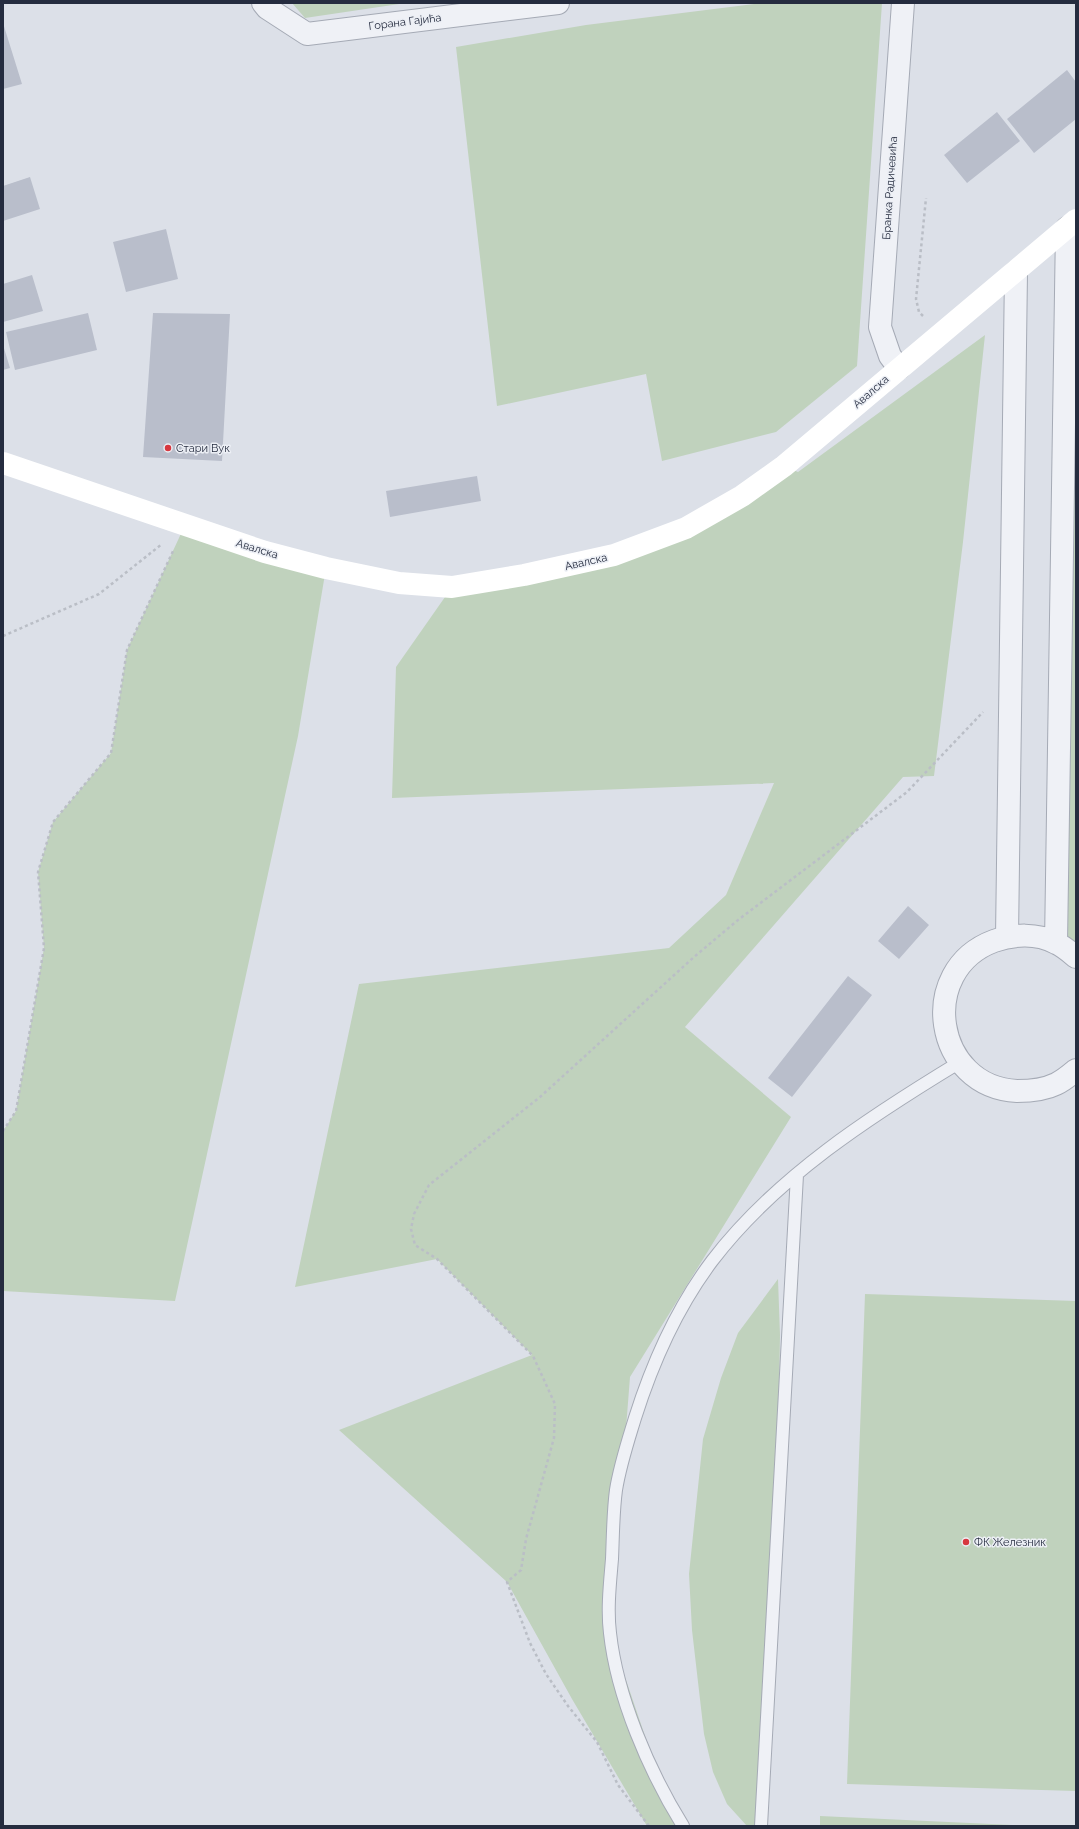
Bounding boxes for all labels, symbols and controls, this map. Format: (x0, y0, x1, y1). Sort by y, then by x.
street label: Горана Гајића (368, 11, 442, 33)
street label: Бранка Радичевића (880, 136, 900, 240)
street label: Авалска (850, 373, 892, 411)
place label: Стари Вук (176, 442, 230, 455)
marker: Стари Вук (163, 443, 173, 453)
street label: Авалска (234, 536, 280, 562)
street label: Авалска (563, 551, 609, 573)
place label: ФК Железник (974, 1536, 1046, 1549)
marker: ФК Железник (961, 1537, 971, 1547)

